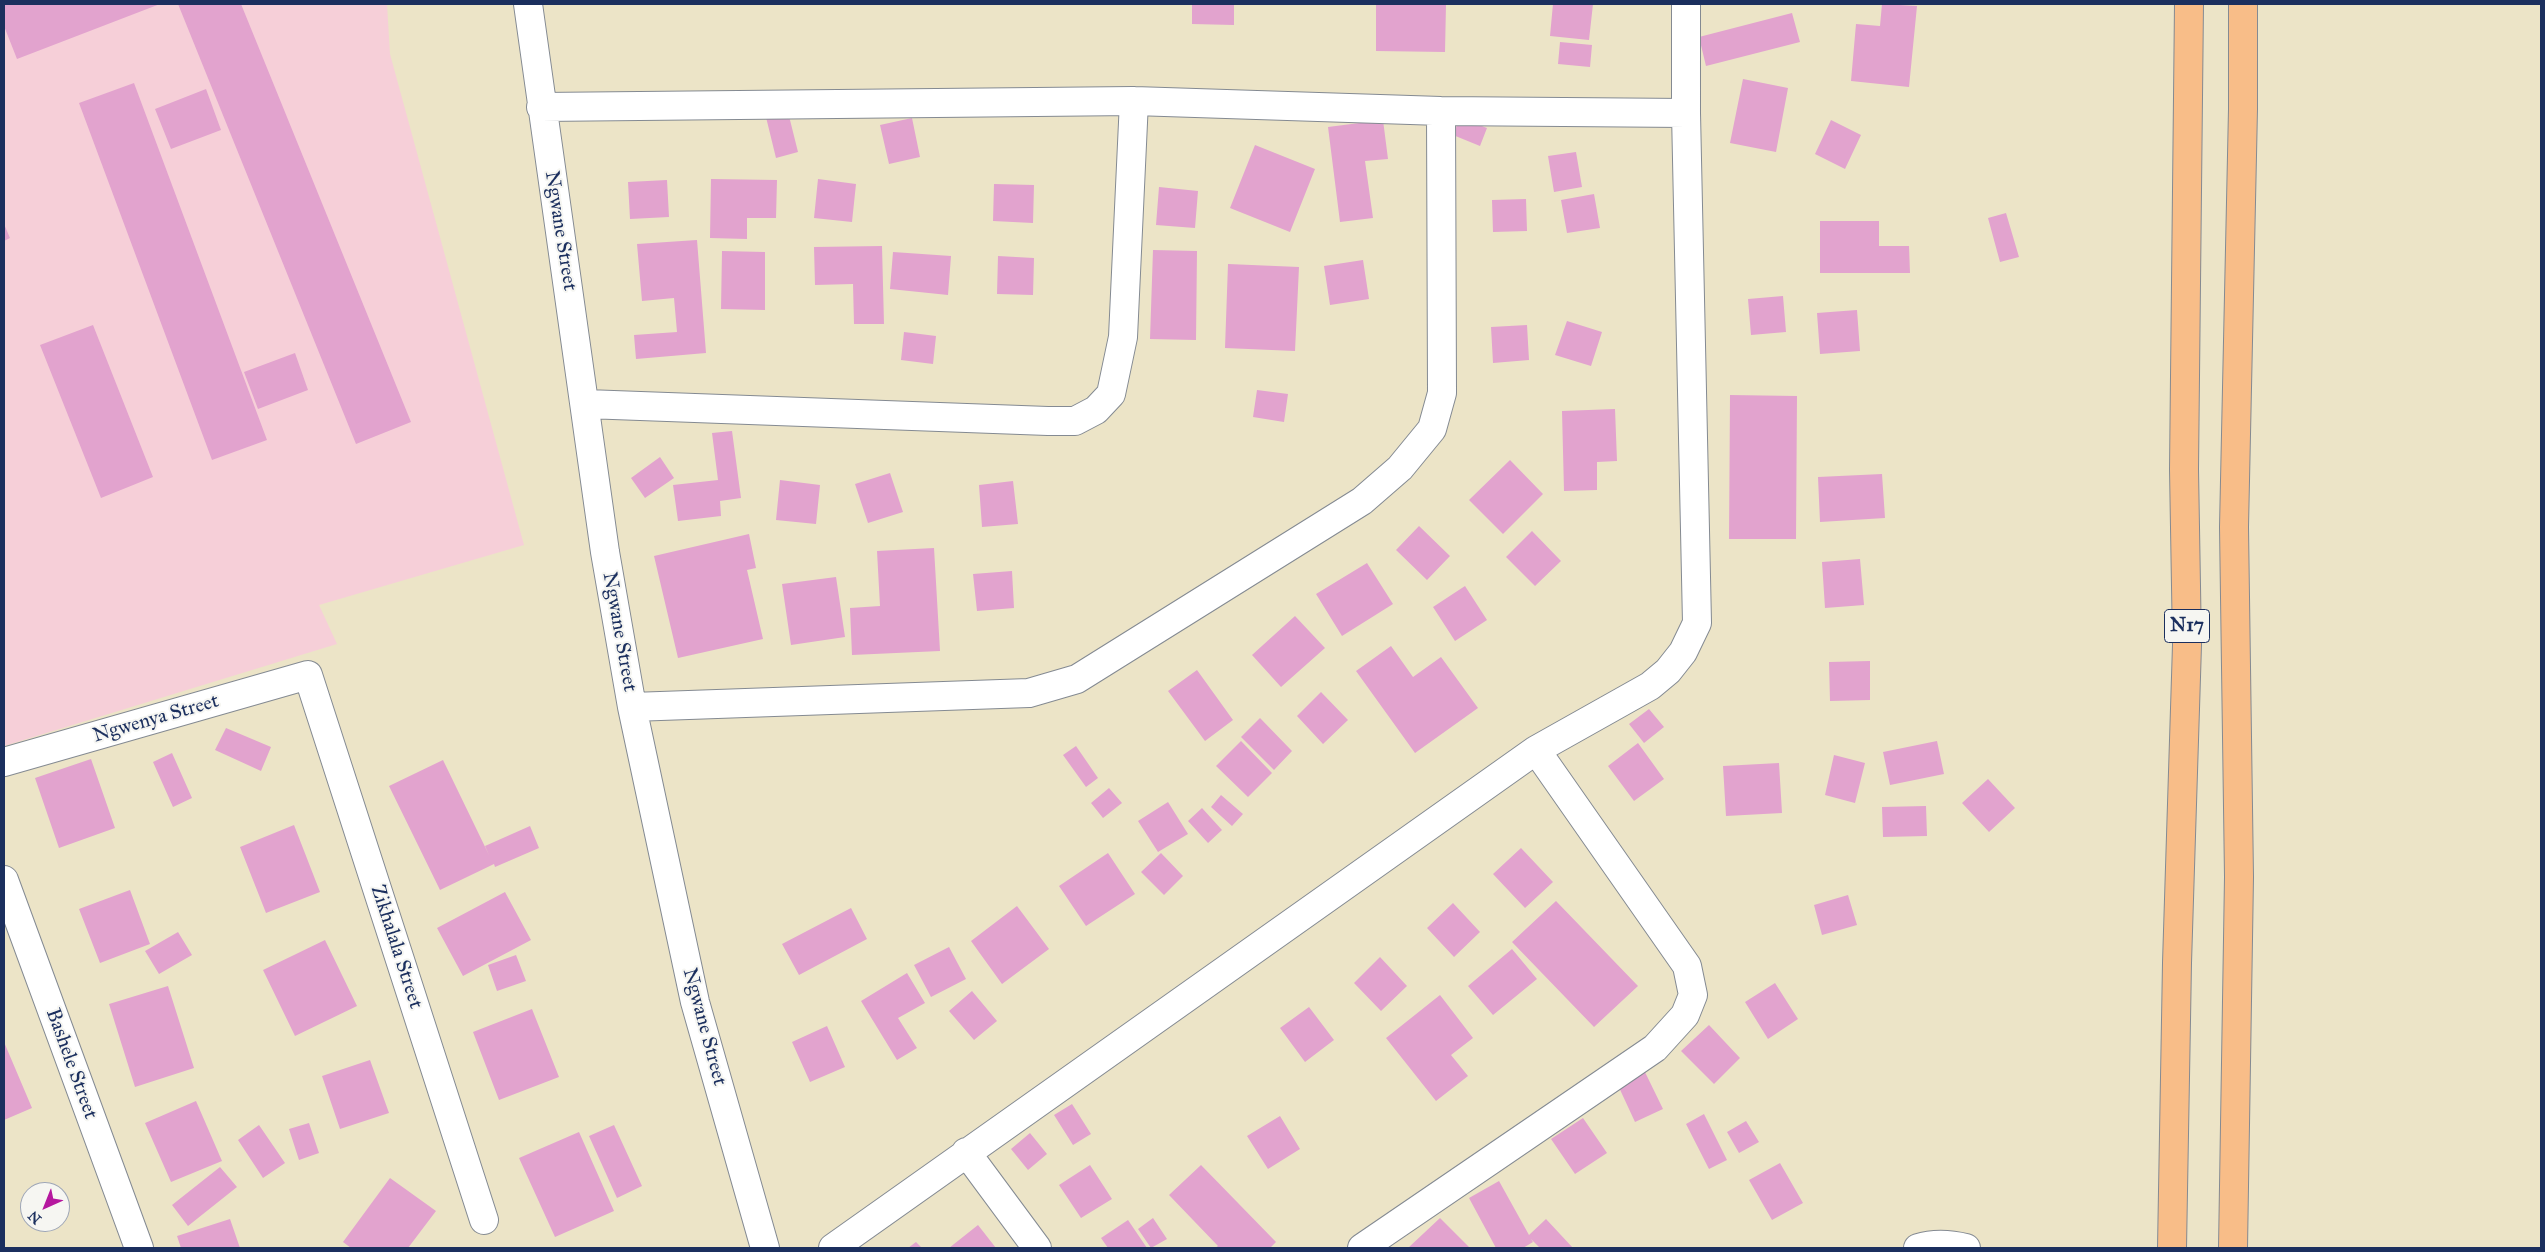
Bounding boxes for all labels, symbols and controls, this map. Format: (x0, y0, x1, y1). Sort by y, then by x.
street label: Ngwane Street (539, 169, 581, 293)
street label: Ngwane Street (597, 570, 641, 694)
road number: N17 (2164, 610, 2210, 642)
street label: Ngwenya Street (90, 690, 222, 748)
street label: Zikhalala Street (365, 882, 427, 1012)
street label: Ngwane Street (677, 965, 731, 1089)
street label: Bashele Street (40, 1005, 102, 1123)
north arrow (20, 1182, 70, 1232)
text: N (25, 1207, 45, 1228)

